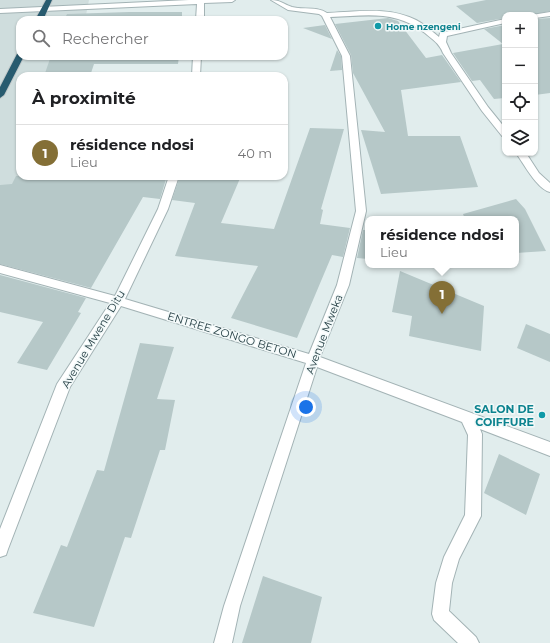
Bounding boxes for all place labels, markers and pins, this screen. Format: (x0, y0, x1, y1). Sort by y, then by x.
marker: Home nzengeni (373, 21, 383, 31)
place label: Home nzengeni (386, 21, 461, 32)
pin: 1 (429, 281, 455, 314)
place label: SALON DE COIFFURE (474, 402, 534, 429)
marker: SALON DE COIFFURE (537, 410, 547, 420)

